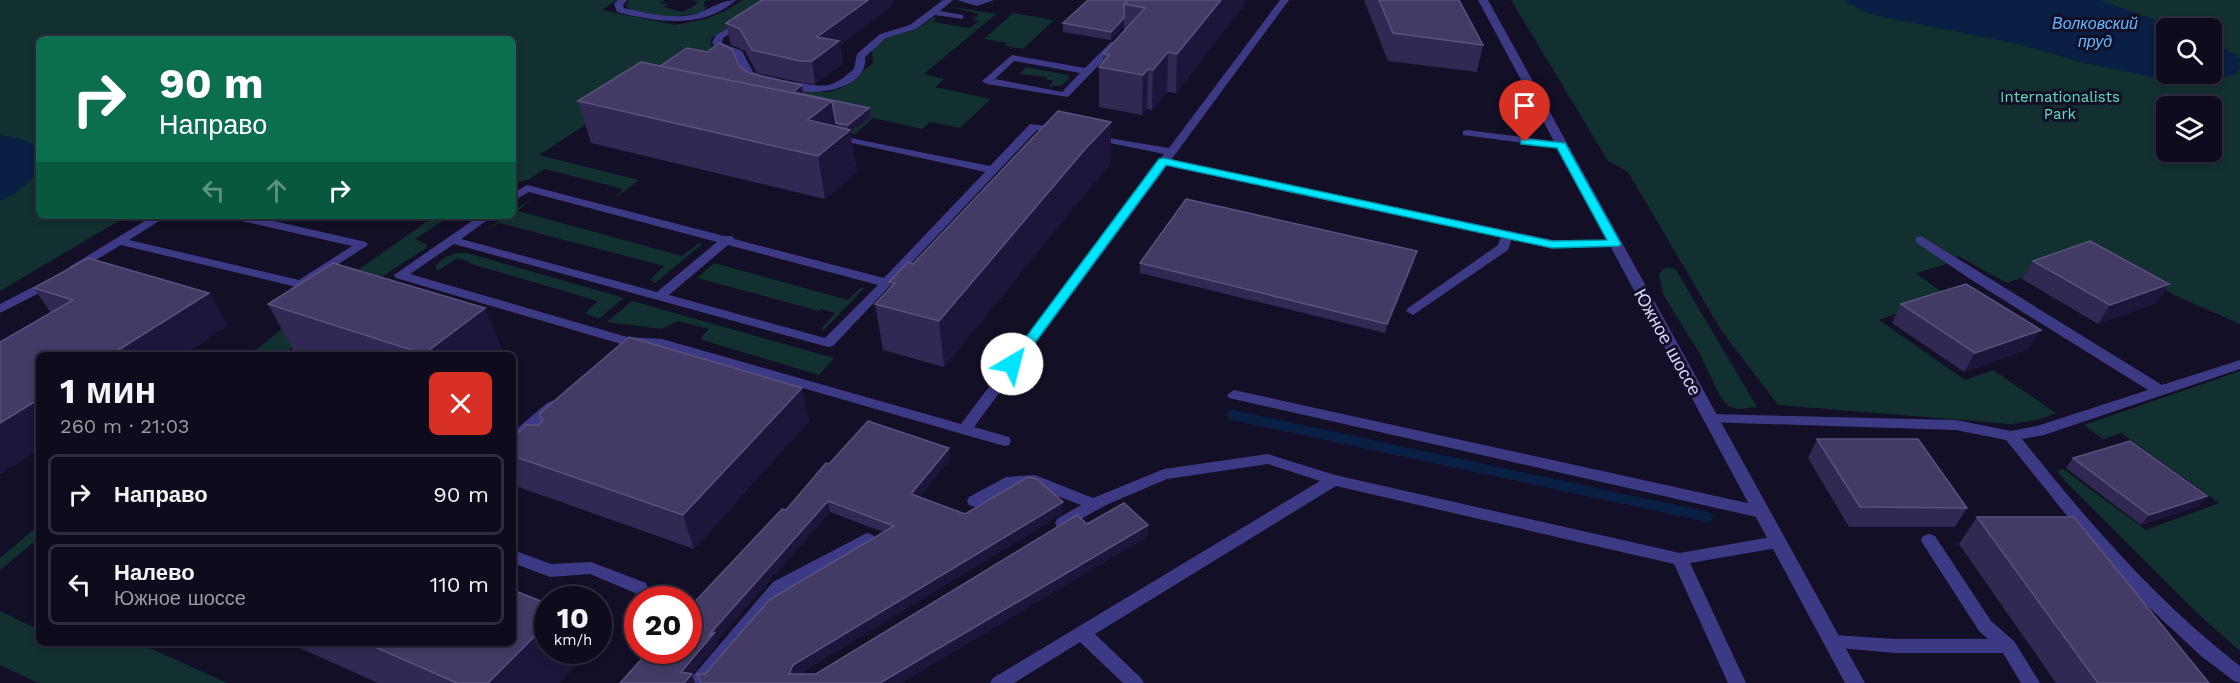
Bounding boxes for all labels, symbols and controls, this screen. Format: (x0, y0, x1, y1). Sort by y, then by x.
water label: Волковский пруд (2052, 14, 2138, 51)
map controls (2156, 18, 2222, 162)
button: search (2156, 18, 2222, 84)
text: 90 m (159, 59, 263, 108)
icon: right (60, 60, 138, 138)
pin (1499, 80, 1550, 142)
park label: Internationalists Park (2000, 88, 2120, 123)
icon: arrive (1508, 89, 1541, 122)
button: layers (2156, 96, 2222, 162)
text: Направо (159, 109, 267, 141)
icon: left (197, 174, 230, 207)
icon: ahead (260, 174, 293, 207)
icon: right (323, 174, 356, 207)
street label: Южное шоссе (1630, 285, 1706, 399)
position arrow (980, 332, 1044, 396)
text: 1 мин (60, 370, 156, 412)
button: close (429, 372, 492, 435)
text: 260 m · 21:03 (60, 414, 189, 438)
icon: right (63, 478, 96, 511)
text: Направо (114, 482, 208, 507)
text: 90 m (433, 482, 489, 507)
text: Налево (114, 560, 195, 585)
icon: left (63, 568, 96, 601)
text: 110 m (430, 572, 489, 597)
text: Южное шоссе (114, 586, 246, 610)
speed limit sign: 20 (624, 586, 702, 664)
text: 10 (557, 600, 589, 635)
text: km/h (554, 631, 592, 649)

